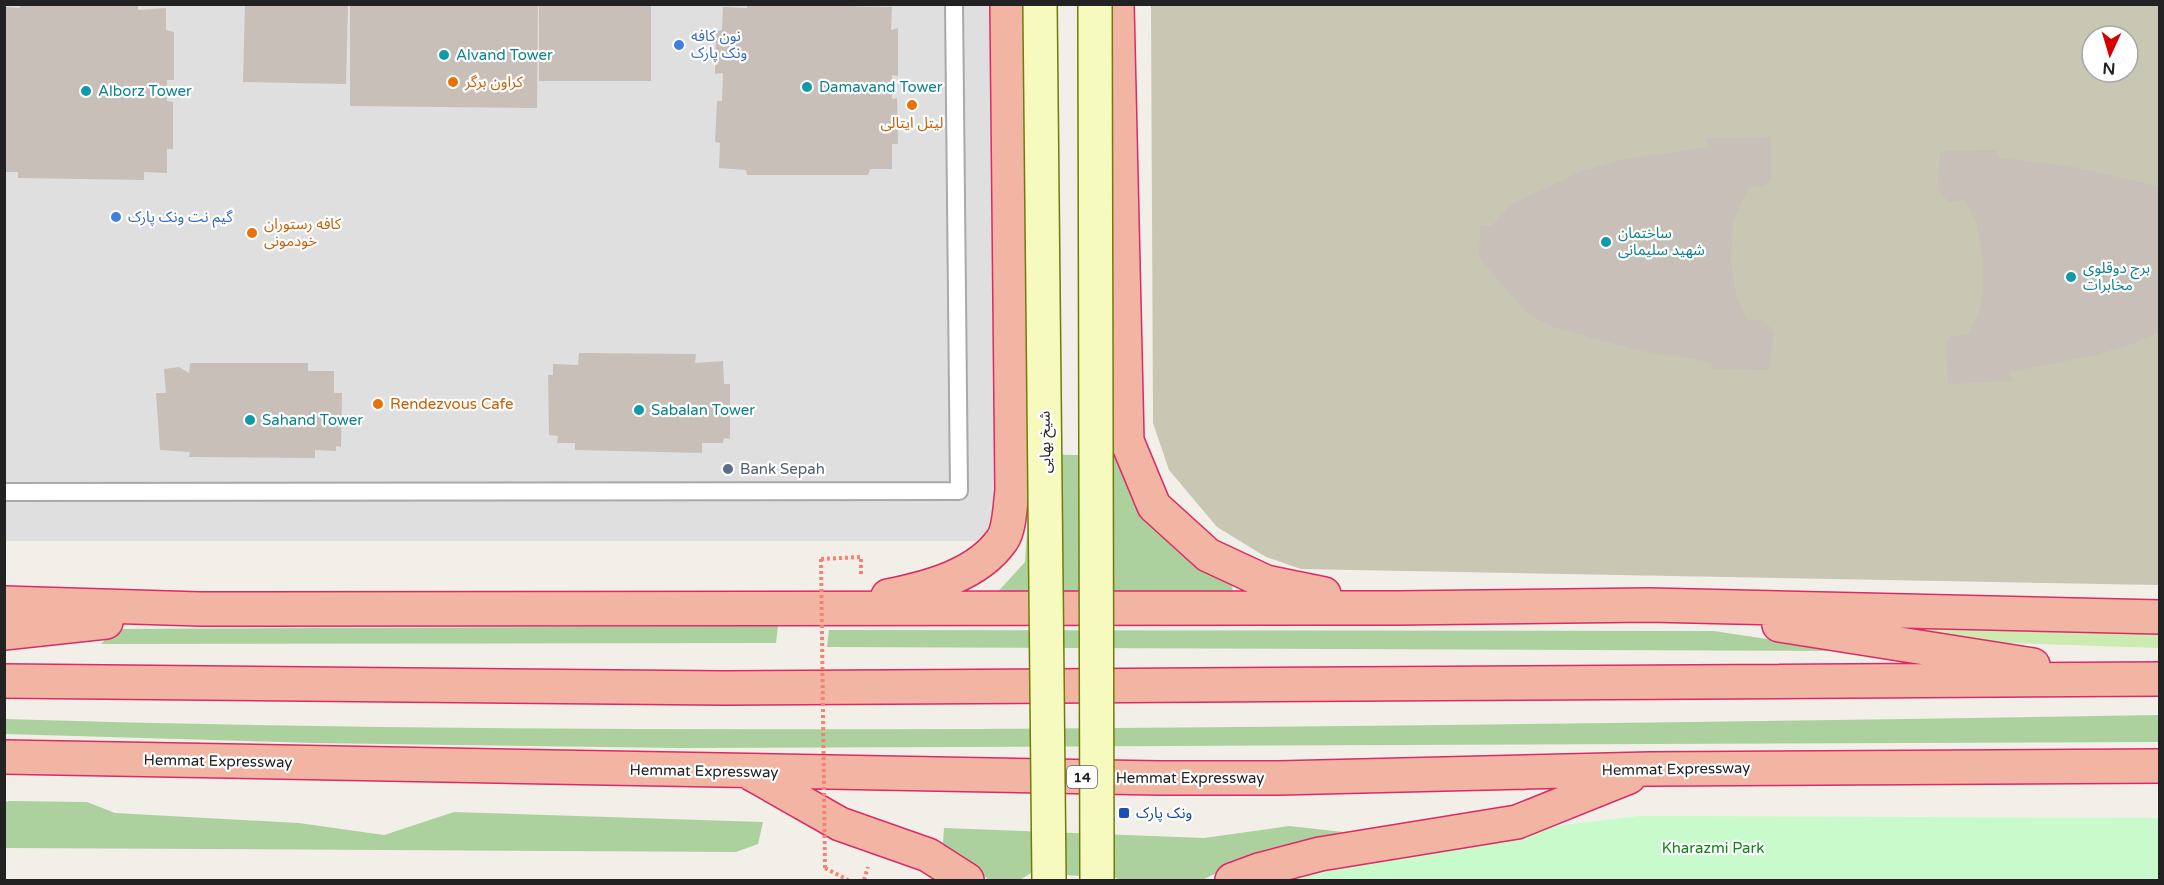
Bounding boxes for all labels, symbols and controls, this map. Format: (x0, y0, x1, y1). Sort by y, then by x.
north arrow (2080, 24, 2140, 84)
place label: نون کافه ونک پارک (691, 27, 747, 63)
marker: نون کافه ونک پارک (672, 38, 686, 52)
place label: Alvand Tower (456, 46, 553, 64)
marker: Alvand Tower (437, 48, 451, 62)
text: N (2102, 58, 2116, 78)
place label: کراون برگر (464, 73, 524, 91)
marker: کراون برگر (446, 75, 460, 89)
place label: Damavand Tower (819, 78, 943, 96)
marker: Damavand Tower (800, 80, 814, 94)
place label: Alborz Tower (98, 82, 192, 100)
marker: Alborz Tower (79, 84, 93, 98)
marker: لیتل ایتالی (905, 98, 919, 112)
place label: لیتل ایتالی (881, 114, 944, 132)
place label: گیم نت ونک پارک (128, 208, 233, 228)
marker: گیم نت ونک پارک (109, 210, 123, 224)
place label: کافه رستوران خودمونی (264, 215, 342, 250)
place label: ساختمان شهید سلیمانی (1618, 224, 1705, 259)
marker: کافه رستوران خودمونی (245, 226, 259, 240)
marker: ساختمان شهید سلیمانی (1599, 235, 1613, 249)
place label: برج دوقلوی مخابرات (2083, 259, 2150, 294)
marker: برج دوقلوی مخابرات (2064, 270, 2078, 284)
place label: Rendezvous Cafe (390, 395, 513, 413)
marker: Rendezvous Cafe (371, 397, 385, 411)
place label: Sabalan Tower (651, 401, 755, 419)
marker: Sabalan Tower (632, 403, 646, 417)
street label: شیخ بهایی (1035, 410, 1058, 473)
place label: Sahand Tower (262, 411, 363, 429)
marker: Sahand Tower (243, 413, 257, 427)
place label: Bank Sepah (740, 460, 825, 478)
marker: Bank Sepah (721, 462, 735, 476)
street label: Hemmat Expressway (144, 751, 292, 771)
street label: Hemmat Expressway (1602, 759, 1750, 779)
street label: Hemmat Expressway (630, 761, 778, 781)
road number: 14 (1067, 766, 1097, 788)
street label: Hemmat Expressway (1116, 769, 1264, 787)
place label: ونک پارک (1136, 804, 1192, 823)
marker: ونک پارک (1117, 806, 1131, 820)
park label: Kharazmi Park (1662, 839, 1764, 857)

